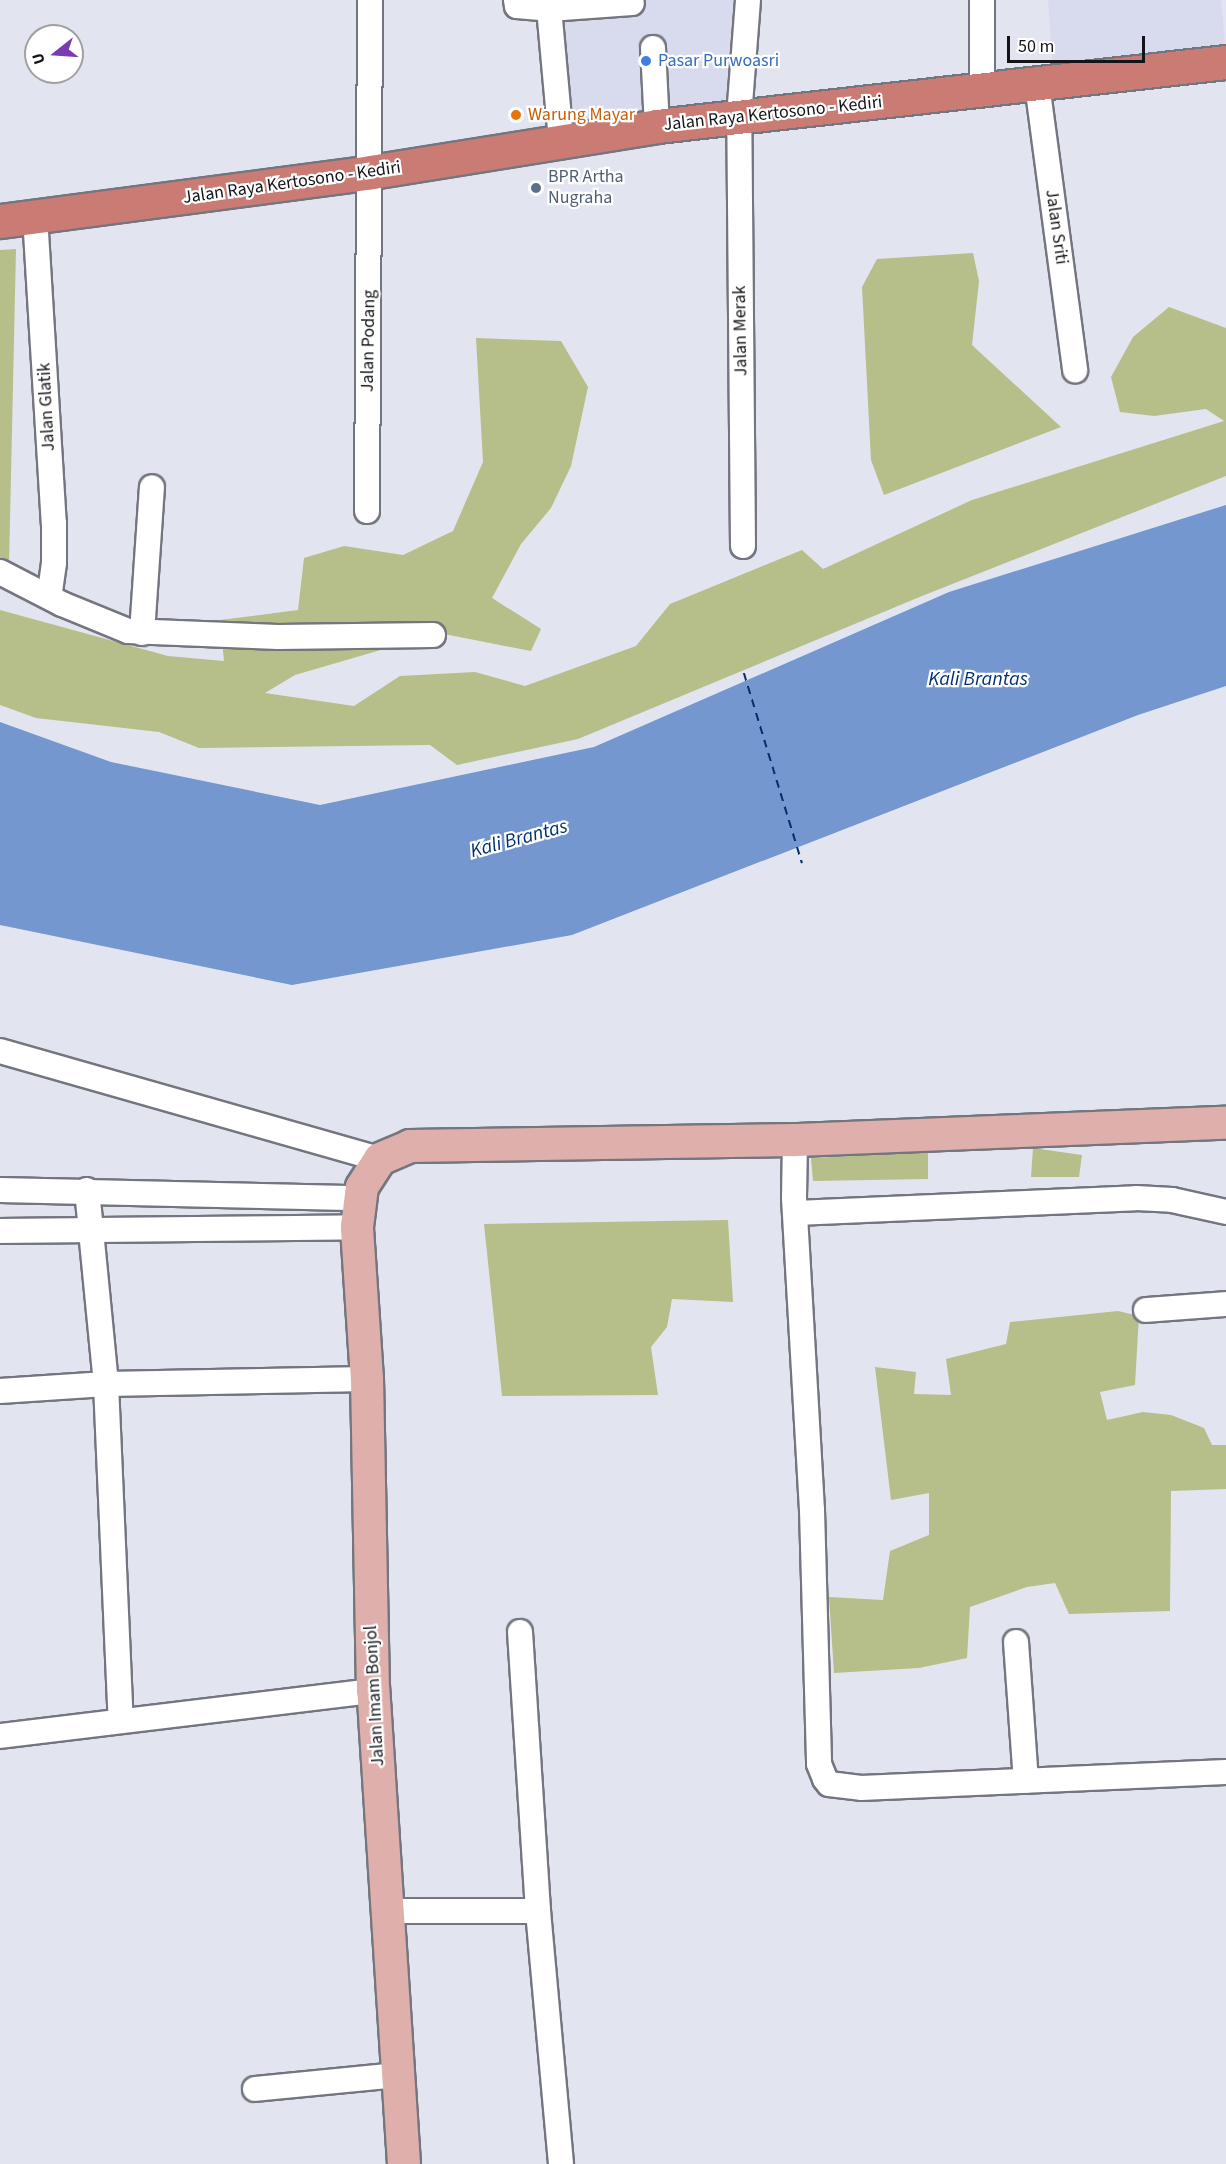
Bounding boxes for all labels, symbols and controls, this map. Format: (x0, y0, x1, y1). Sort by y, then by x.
north arrow (24, 24, 84, 84)
scale bar (1010, 24, 1148, 62)
text: 50 m (1018, 34, 1054, 59)
text: U (27, 50, 51, 67)
place label: Pasar Purwoasri (658, 50, 779, 72)
marker: Pasar Purwoasri (639, 54, 653, 68)
street label: Jalan Raya Kertosono - Kediri (663, 92, 883, 136)
place label: Warung Mayar (528, 104, 635, 126)
marker: Warung Mayar (509, 108, 523, 122)
street label: Jalan Raya Kertosono - Kediri (182, 157, 402, 209)
place label: BPR Artha Nugraha (548, 167, 624, 210)
marker: BPR Artha Nugraha (529, 181, 543, 195)
street label: Jalan Sriti (1040, 188, 1072, 266)
street label: Jalan Merak (729, 286, 753, 376)
street label: Jalan Podang (357, 290, 381, 392)
street label: Jalan Glatik (34, 362, 60, 452)
water label: Kali Brantas (928, 667, 1028, 691)
water label: Kali Brantas (468, 815, 570, 863)
street label: Jalan Imam Bonjol (361, 1625, 389, 1767)

